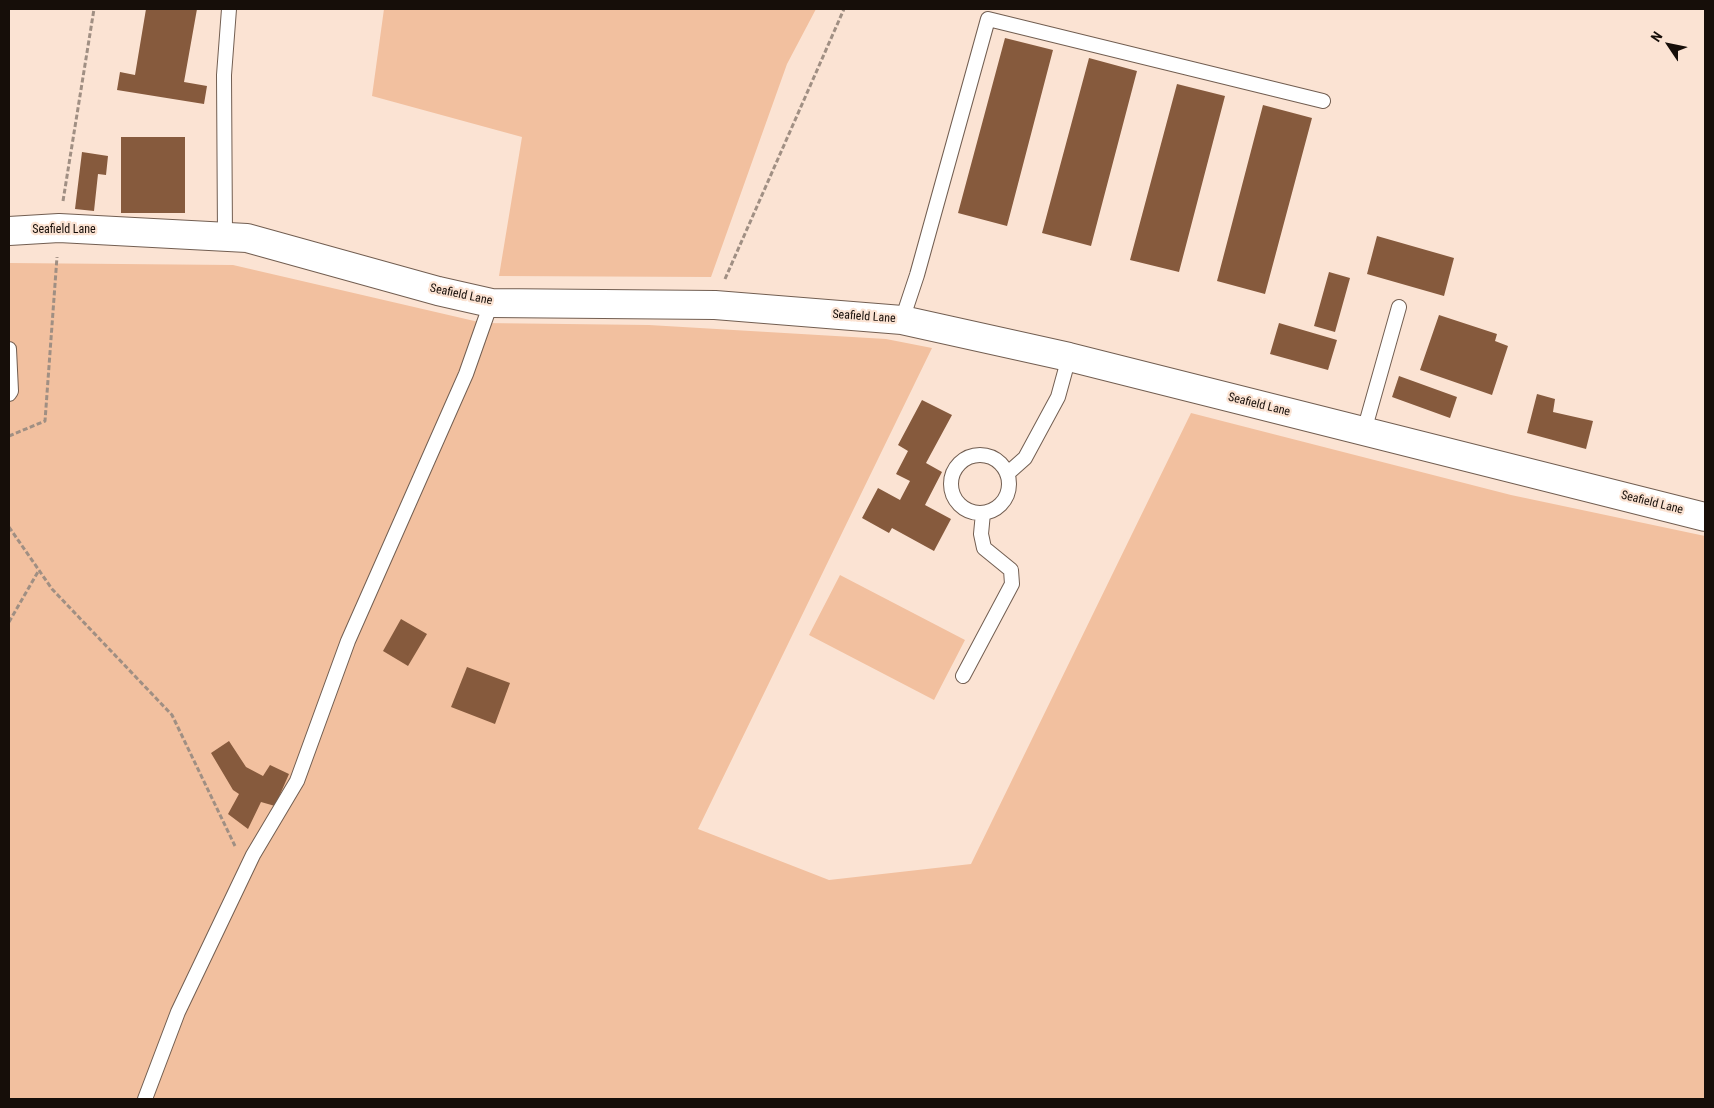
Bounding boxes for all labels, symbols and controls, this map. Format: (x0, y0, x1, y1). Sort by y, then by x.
north arrow (1644, 20, 1694, 70)
text: N (1648, 29, 1666, 45)
street label: Seafield Lane (32, 223, 96, 237)
street label: Seafield Lane (428, 281, 494, 309)
street label: Seafield Lane (832, 308, 896, 326)
street label: Seafield Lane (1226, 390, 1292, 420)
street label: Seafield Lane (1619, 488, 1685, 518)

